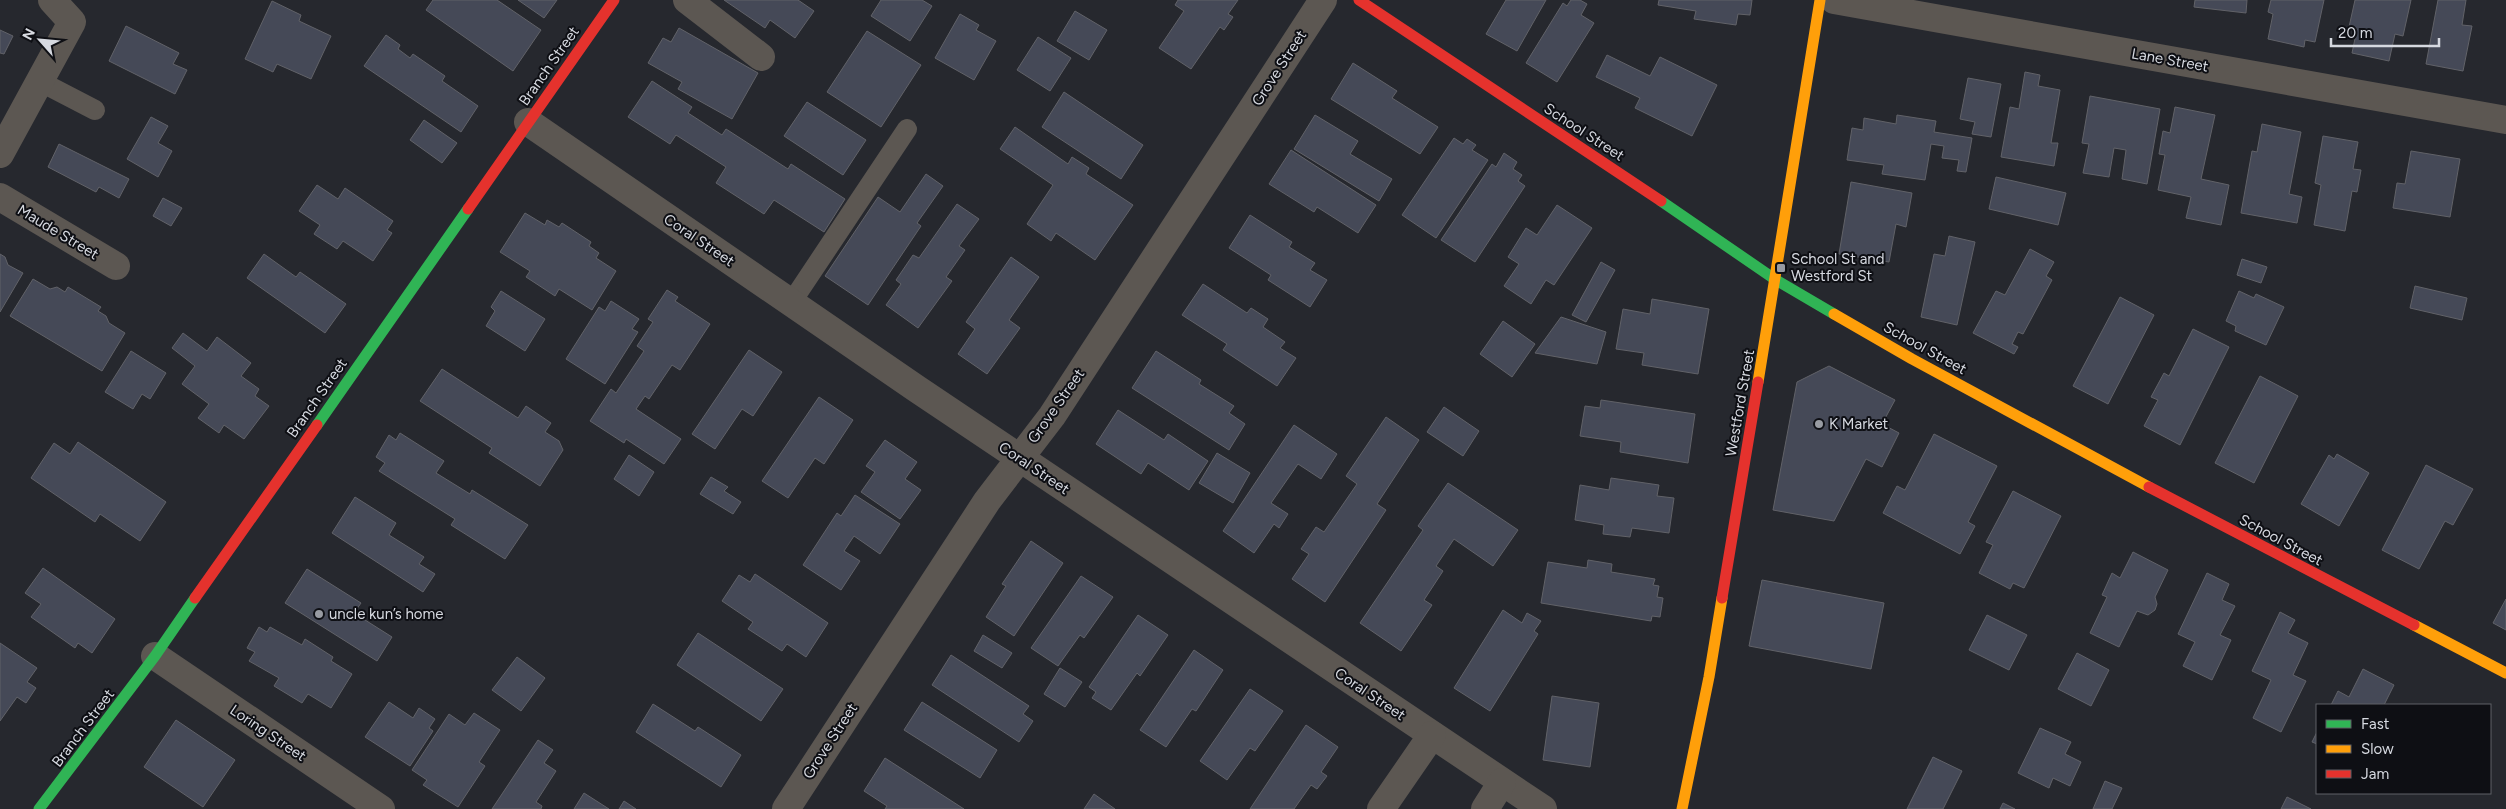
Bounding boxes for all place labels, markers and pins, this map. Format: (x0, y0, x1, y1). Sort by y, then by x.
place label: School St and Westford St (1791, 250, 1885, 285)
marker: School St and Westford St (1775, 262, 1787, 274)
place label: K Market (1829, 415, 1889, 433)
marker: K Market (1813, 418, 1825, 430)
place label: uncle kun’s home (329, 605, 444, 623)
marker: uncle kun’s home (313, 608, 325, 620)

